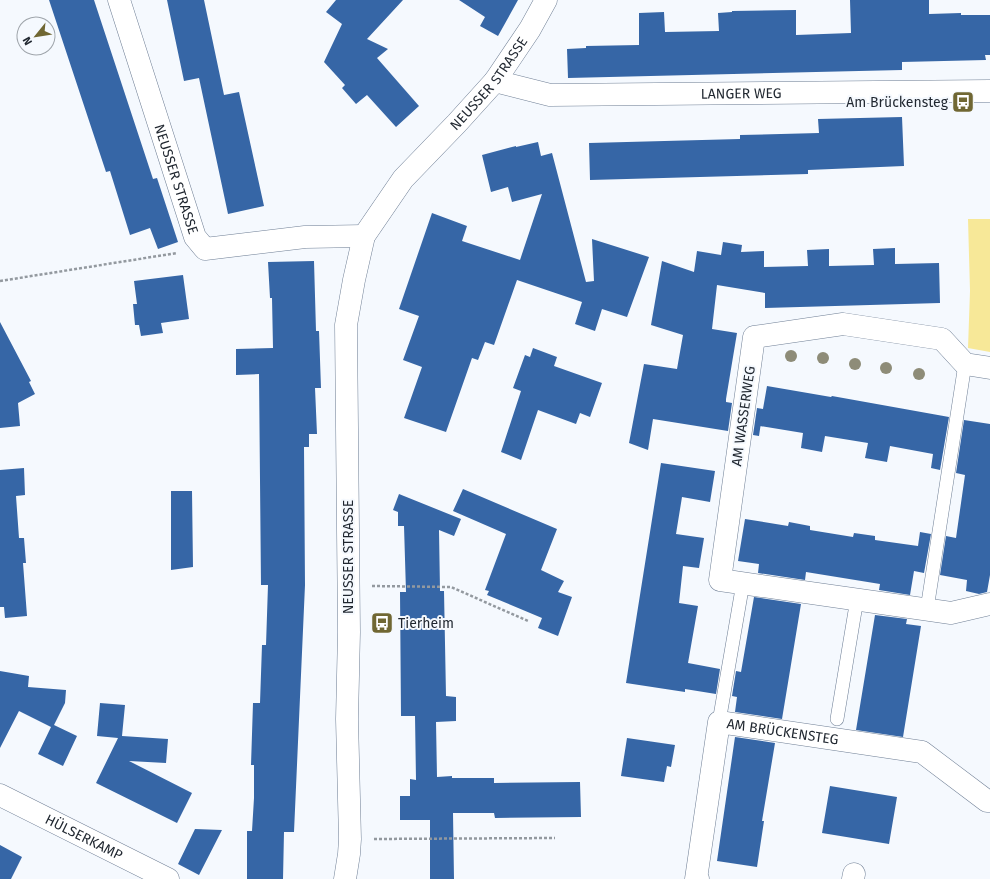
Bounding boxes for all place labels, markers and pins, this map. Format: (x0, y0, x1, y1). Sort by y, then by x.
bus stop icon: Am Brückensteg (950, 89, 976, 115)
place label: Am Brückensteg (846, 94, 949, 111)
bus stop icon: Tierheim (369, 610, 395, 636)
place label: Tierheim (398, 615, 454, 632)

